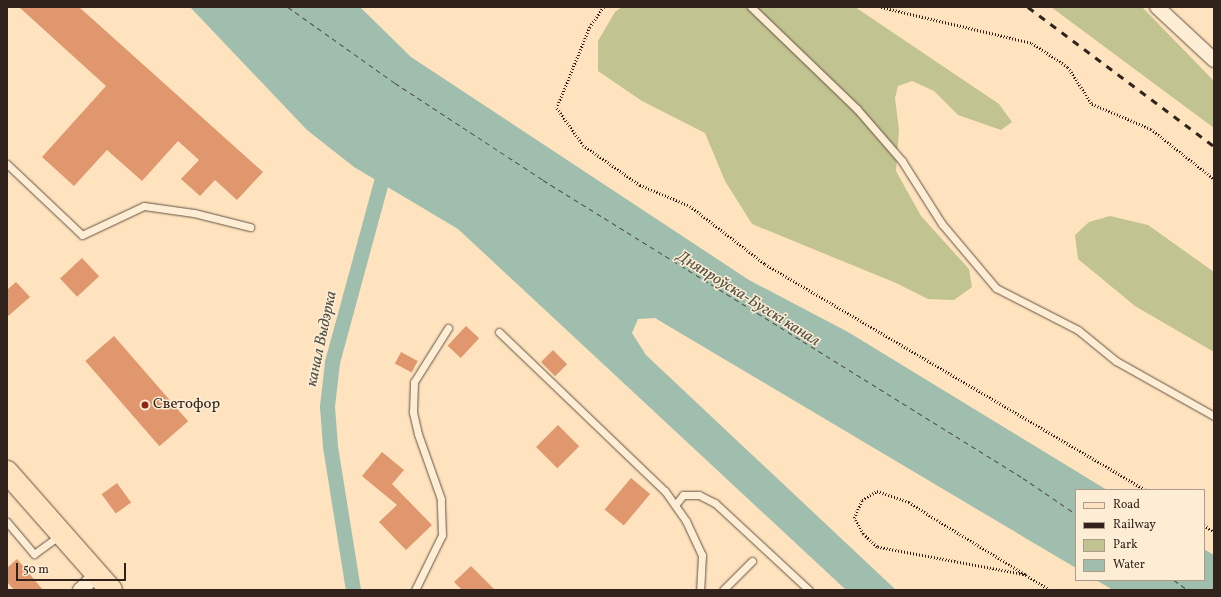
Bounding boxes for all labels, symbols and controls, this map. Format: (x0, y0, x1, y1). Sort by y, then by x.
water label: Дняпроўска-Бугскі канал (673, 247, 823, 351)
water label: канал Выдэрка (302, 289, 342, 389)
place label: Светофор (153, 396, 220, 414)
marker: Светофор (140, 400, 150, 410)
legend (1075, 489, 1205, 581)
text: Road (1113, 497, 1140, 513)
text: Railway (1113, 517, 1156, 533)
text: Park (1113, 537, 1138, 553)
scale bar (18, 555, 128, 581)
text: Water (1113, 557, 1145, 573)
text: 50 m (23, 562, 49, 578)

